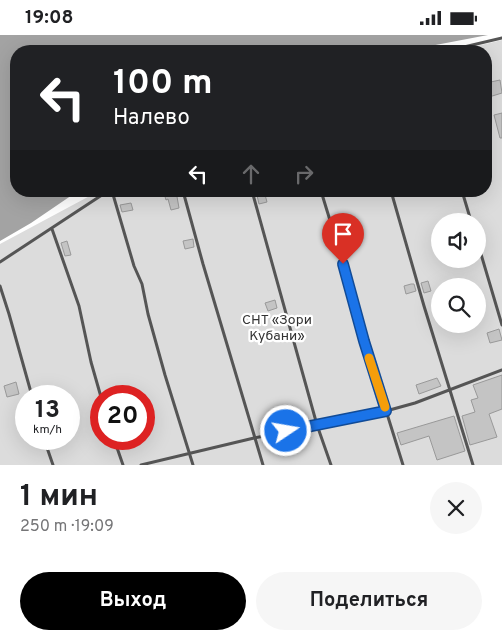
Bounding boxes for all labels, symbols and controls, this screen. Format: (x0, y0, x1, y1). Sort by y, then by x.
text: 19:08 (25, 6, 73, 30)
text: 100 m (113, 62, 213, 106)
icon: left (30, 65, 95, 130)
text: Налево (113, 105, 190, 132)
icon: left (184, 160, 212, 188)
icon: ahead (237, 160, 265, 188)
icon: right (290, 160, 318, 188)
pin (322, 213, 364, 264)
map controls (431, 213, 486, 333)
button: sound (431, 213, 486, 268)
icon: arrive (329, 220, 357, 248)
button: search (431, 278, 486, 333)
park label: СНТ «Зори Кубани» (242, 312, 312, 345)
speed limit sign: 20 (90, 385, 155, 450)
text: 13 (35, 395, 60, 427)
position arrow (259, 404, 311, 456)
text: km/h (33, 422, 62, 438)
text: 1 мин (20, 479, 98, 516)
button: close (430, 482, 482, 534)
text: 250 m · 19:09 (20, 517, 114, 537)
button: Выход (20, 572, 246, 630)
button: Поделиться (256, 572, 482, 630)

